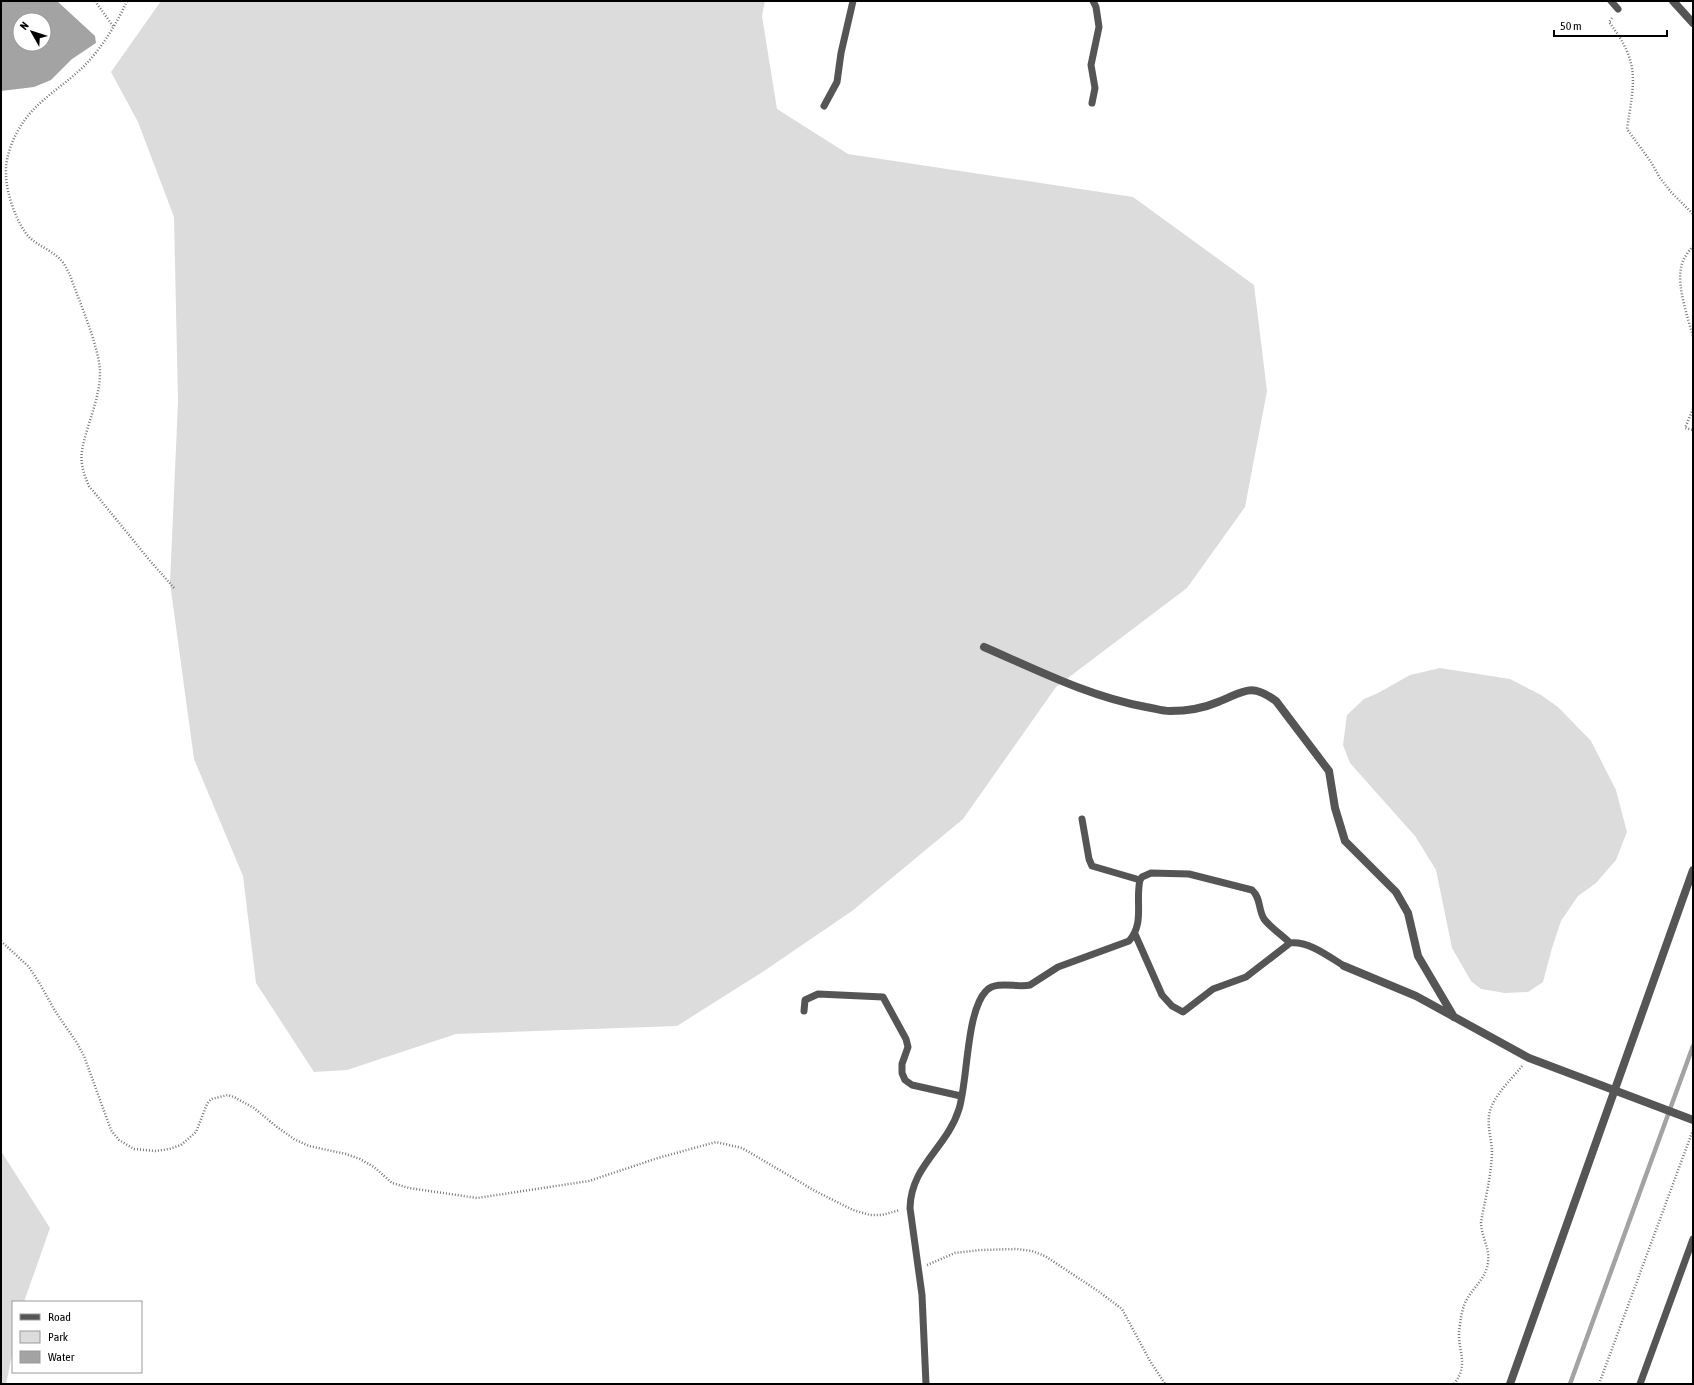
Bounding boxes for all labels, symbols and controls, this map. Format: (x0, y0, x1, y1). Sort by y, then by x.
north arrow (12, 12, 52, 52)
scale bar (1554, 12, 1667, 38)
text: N (18, 19, 31, 32)
text: 50 m (1560, 19, 1582, 33)
legend (12, 1301, 142, 1373)
text: Road (48, 1310, 71, 1324)
text: Park (48, 1330, 69, 1344)
text: Water (48, 1350, 75, 1364)

